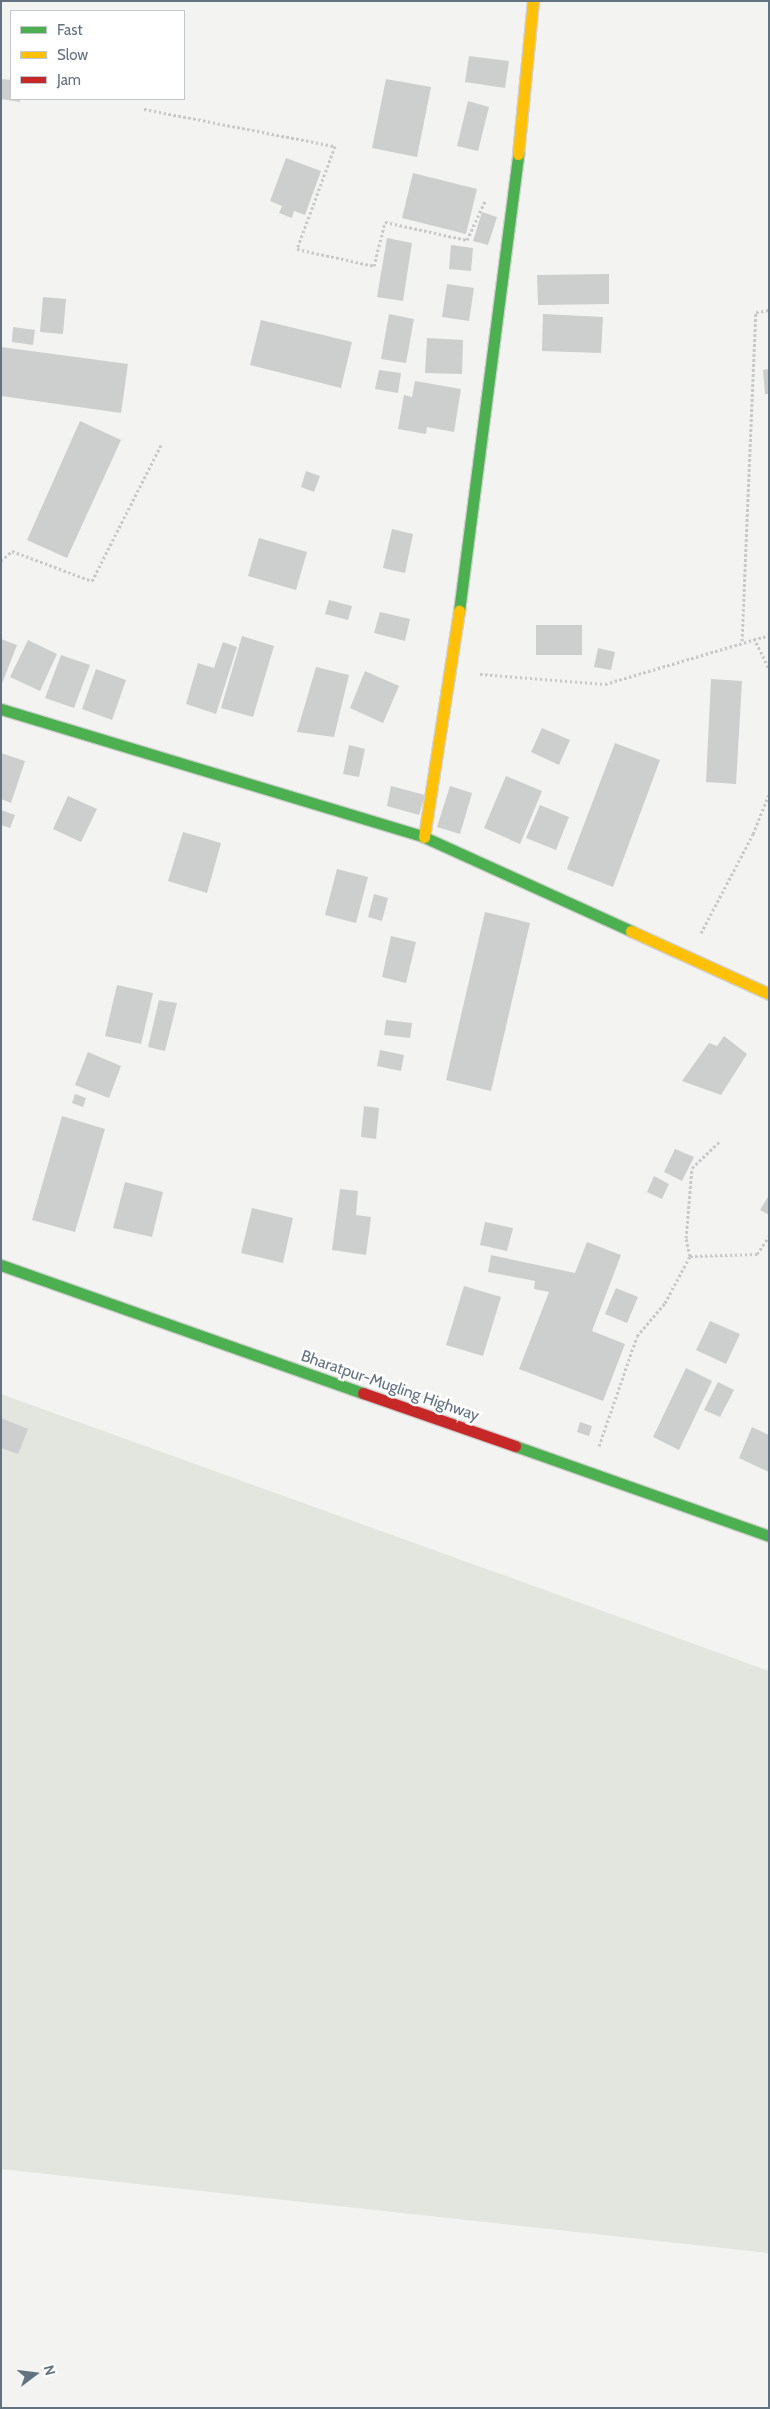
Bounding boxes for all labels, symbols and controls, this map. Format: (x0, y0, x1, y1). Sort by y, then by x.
legend (10, 10, 185, 100)
text: Fast (57, 21, 82, 39)
text: Slow (57, 46, 88, 64)
text: Jam (57, 71, 81, 89)
street label: Bharatpur-Mugling Highway (298, 1346, 482, 1426)
north arrow (10, 2349, 60, 2399)
text: N (40, 2363, 59, 2377)

